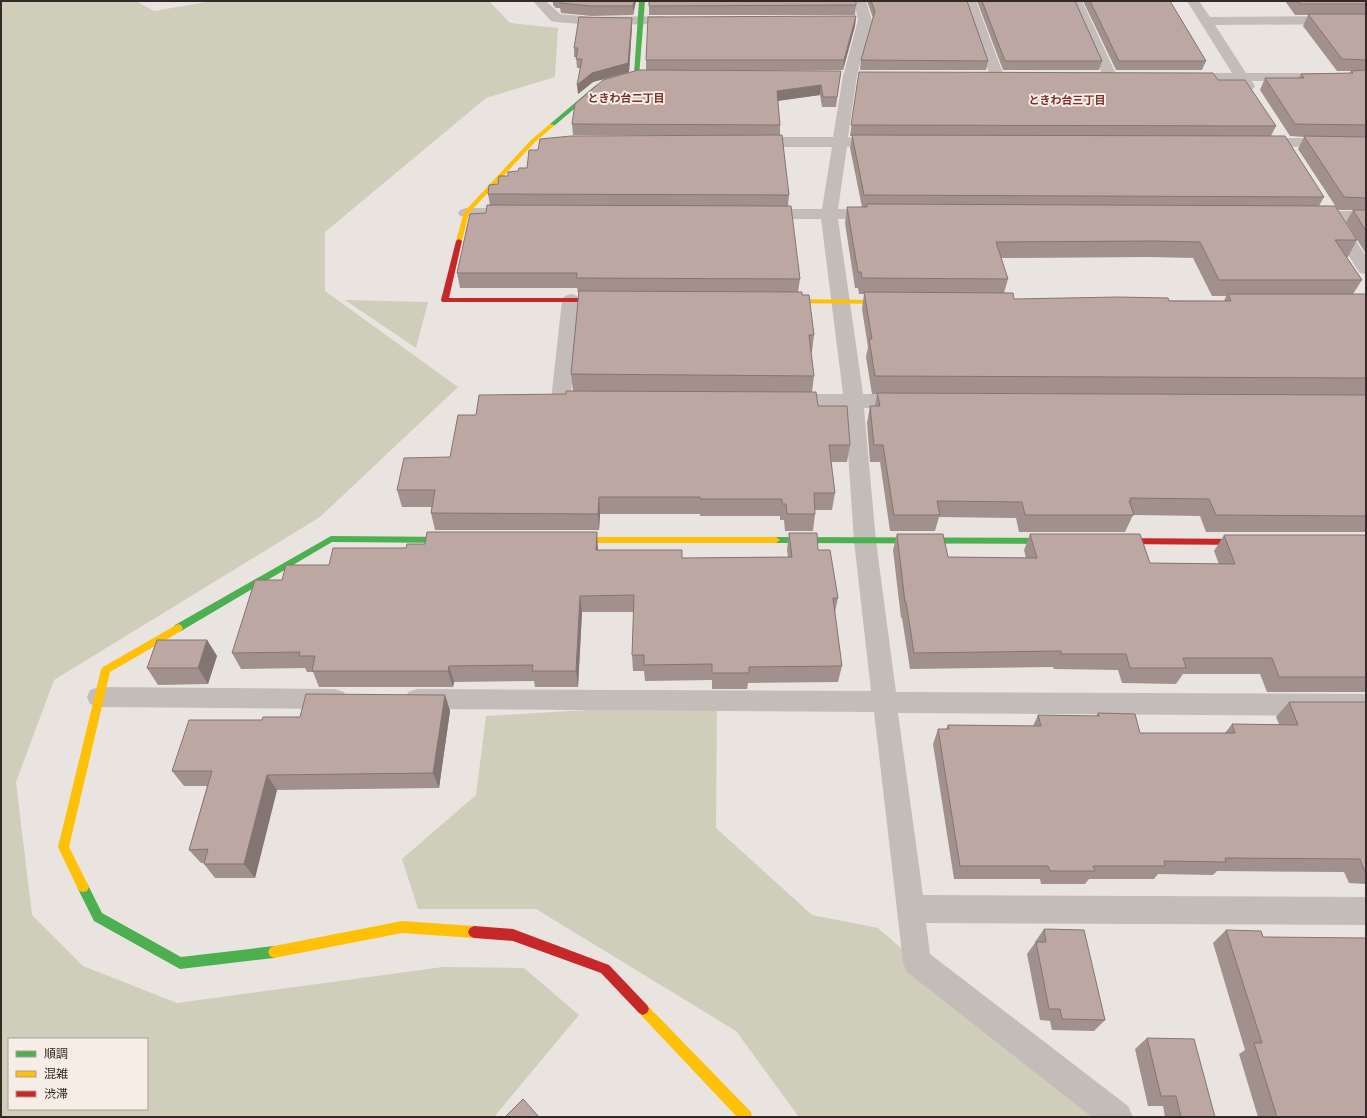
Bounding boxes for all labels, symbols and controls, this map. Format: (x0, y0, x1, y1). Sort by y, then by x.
district label: ときわ台二丁目 (588, 90, 665, 105)
district label: ときわ台三丁目 (1029, 92, 1106, 107)
legend (8, 1038, 148, 1110)
text: 順調 (44, 1045, 68, 1062)
text: 混雑 (44, 1065, 68, 1082)
text: 渋滞 (44, 1085, 68, 1102)

